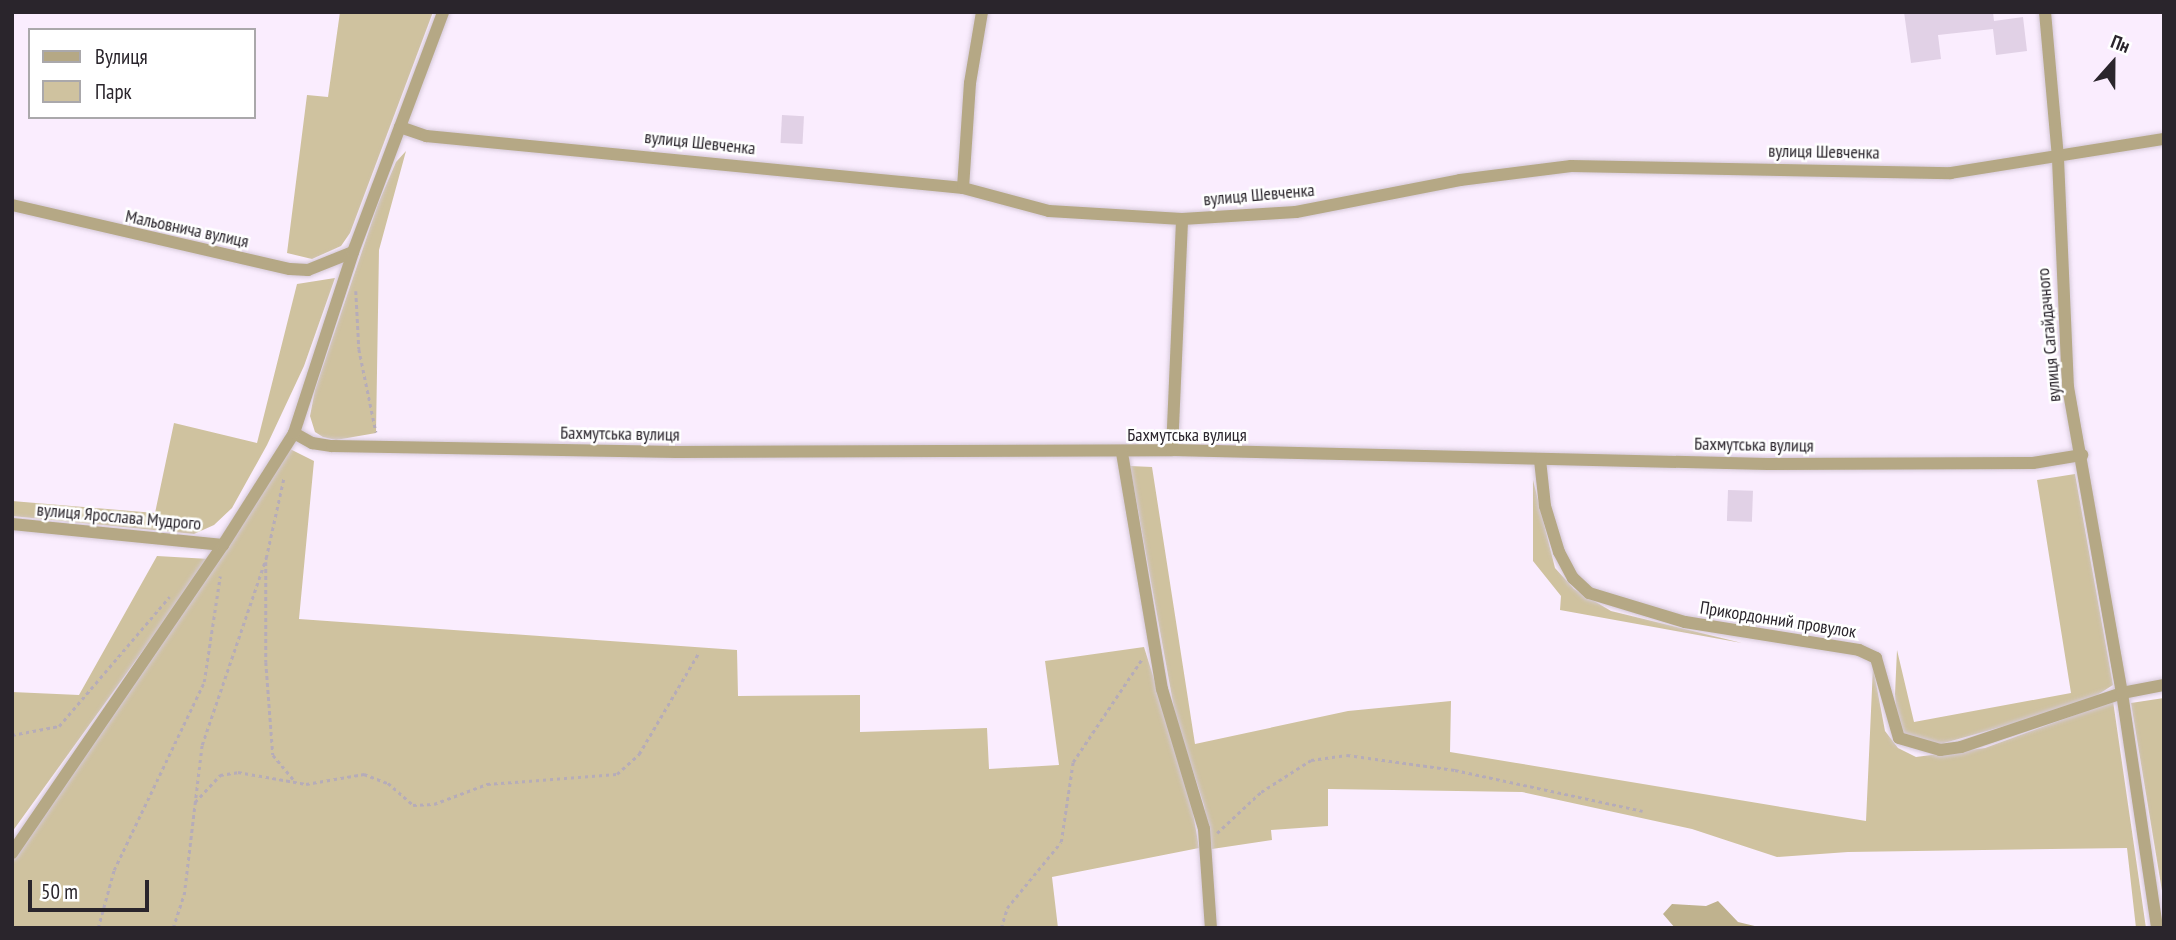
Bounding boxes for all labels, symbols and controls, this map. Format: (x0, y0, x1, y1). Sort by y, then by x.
legend (28, 28, 256, 119)
north arrow (2078, 28, 2148, 98)
text: Пн (2108, 29, 2133, 58)
text: Вулиця (95, 43, 148, 70)
text: Парк (95, 78, 132, 105)
street label: вулиця Шевченка (643, 126, 757, 160)
street label: вулиця Шевченка (1768, 140, 1880, 164)
street label: вулиця Шевченка (1202, 179, 1316, 211)
street label: Мальовнича вулиця (123, 205, 251, 253)
street label: вулиця Сагайдачного (2032, 267, 2066, 403)
street label: Бахмутська вулиця (560, 422, 680, 446)
street label: Бахмутська вулиця (1127, 424, 1247, 446)
street label: Бахмутська вулиця (1694, 433, 1814, 457)
street label: вулиця Ярослава Мудрого (36, 499, 202, 535)
street label: Прикордонний провулок (1698, 597, 1858, 643)
scale bar (32, 866, 152, 910)
text: 50 m (41, 878, 78, 905)

